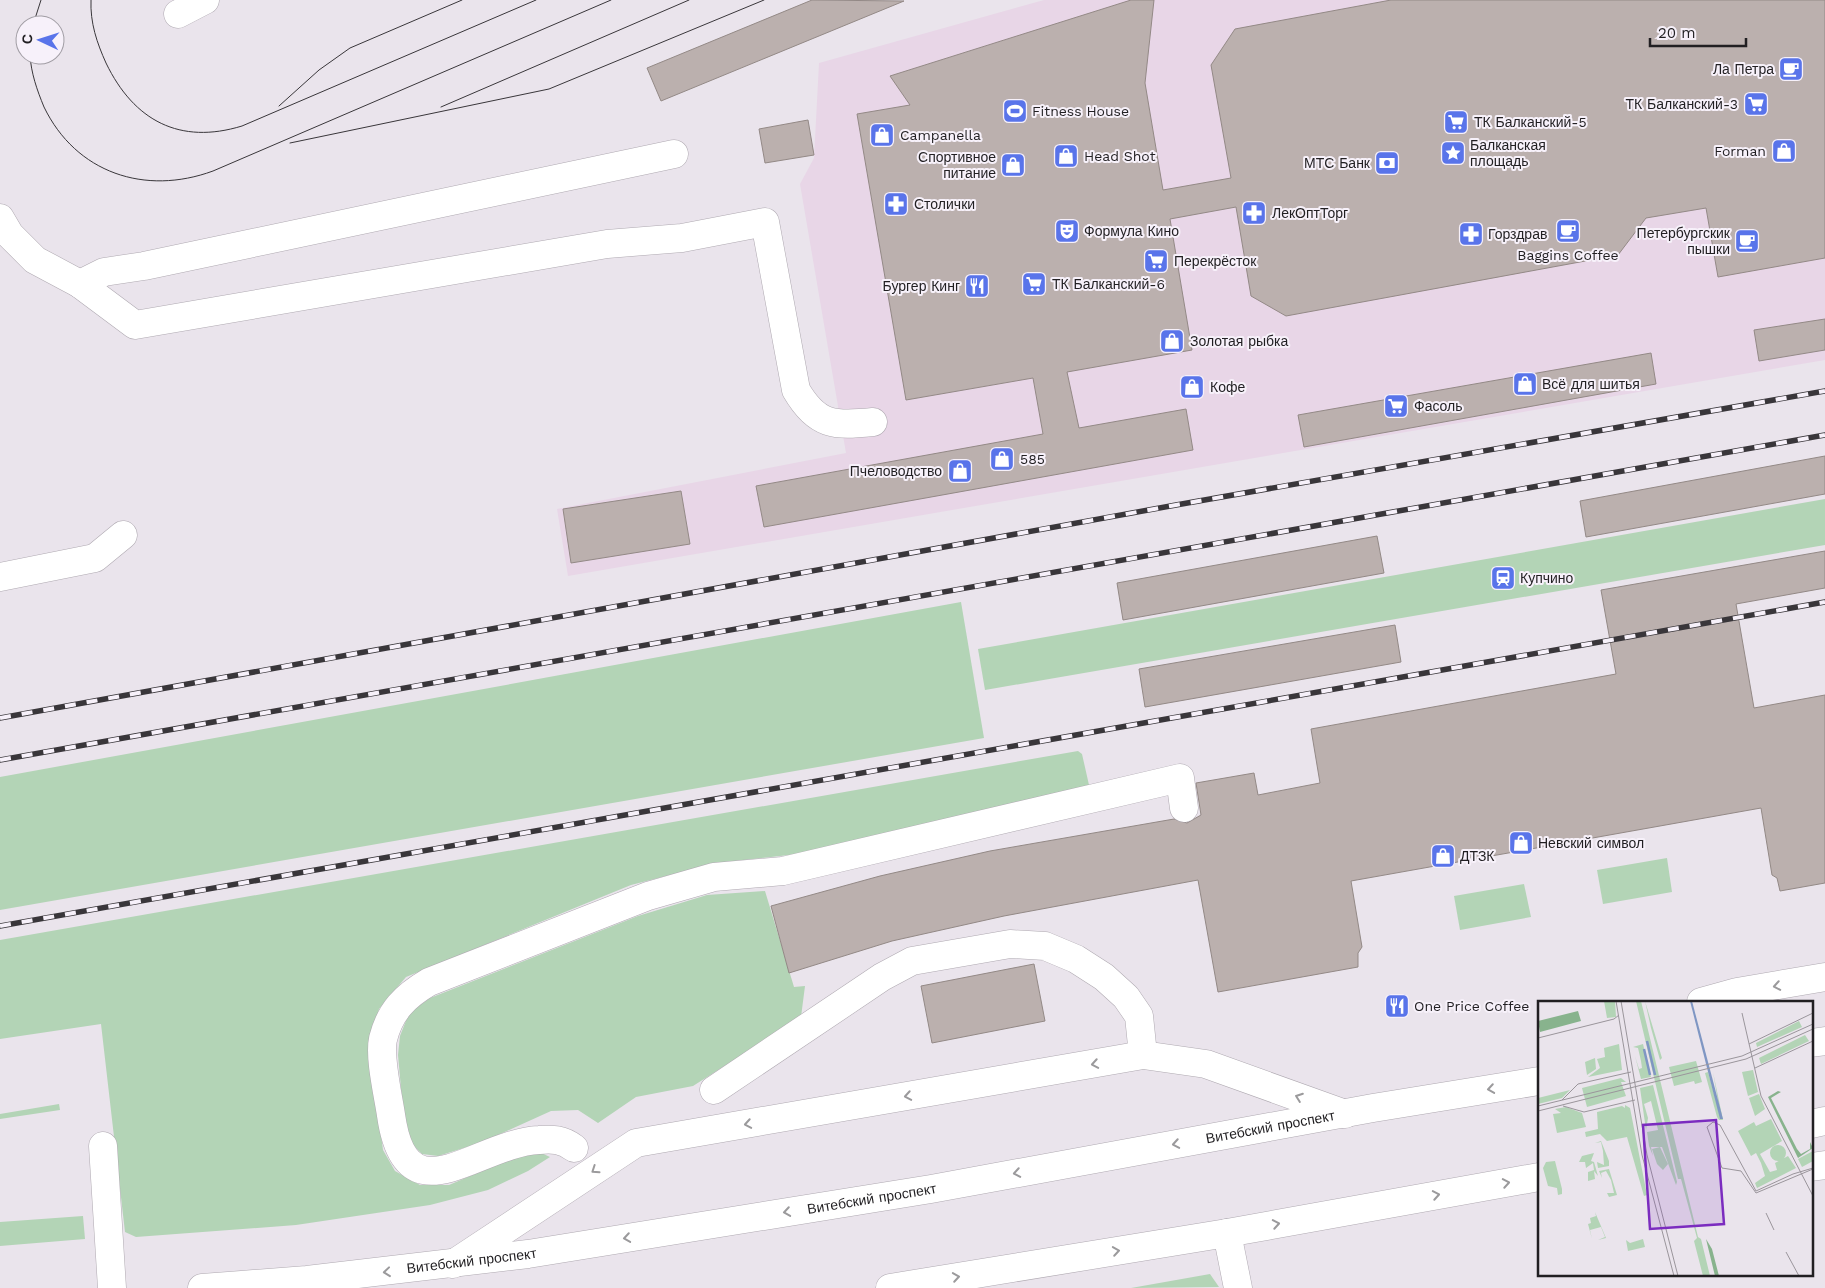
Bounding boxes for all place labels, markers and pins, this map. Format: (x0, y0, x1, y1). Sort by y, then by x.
cafe icon: Ла Петра (1778, 56, 1804, 82)
place label: Ла Петра (1713, 61, 1774, 77)
supermarket icon: ТК Балканский-3 (1743, 91, 1769, 117)
place label: ТК Балканский-3 (1626, 96, 1738, 112)
sports icon: Fitness House (1002, 98, 1028, 124)
place label: Fitness House (1032, 103, 1129, 119)
supermarket icon: ТК Балканский-5 (1443, 109, 1469, 135)
place label: ТК Балканский-5 (1474, 114, 1587, 130)
shop icon: Campanella (869, 122, 895, 148)
place label: Campanella (900, 127, 981, 143)
place label: Балканская площадь (1470, 137, 1546, 169)
shop icon: Forman (1771, 138, 1797, 164)
place icon: Балканская площадь (1440, 140, 1466, 166)
shop icon: Head Shot (1053, 143, 1079, 169)
place label: Forman (1714, 143, 1766, 159)
place label: Head Shot (1084, 148, 1156, 164)
place label: Спортивное питание (918, 149, 996, 181)
bank icon: МТС Банк (1374, 150, 1400, 176)
shop icon: Спортивное питание (1000, 152, 1026, 178)
place label: МТС Банк (1304, 155, 1371, 171)
pharmacy icon: Столички (883, 191, 909, 217)
place label: Столички (914, 196, 975, 212)
pharmacy icon: ЛекОптТорг (1241, 200, 1267, 226)
place label: ЛекОптТорг (1272, 205, 1348, 221)
theatre icon: Формула Кино (1054, 218, 1080, 244)
cafe icon: Baggins Coffee (1555, 218, 1581, 244)
pharmacy icon: Горздрав (1458, 221, 1484, 247)
place label: Формула Кино (1084, 223, 1179, 239)
place label: Петербургскик пышки (1637, 225, 1731, 257)
place label: Горздрав (1488, 226, 1547, 242)
cafe icon: Петербургскик пышки (1734, 228, 1760, 254)
place label: Baggins Coffee (1517, 247, 1619, 263)
supermarket icon: Перекрёсток (1143, 248, 1169, 274)
place label: Перекрёсток (1174, 253, 1257, 269)
supermarket icon: ТК Балканский-6 (1021, 271, 1047, 297)
restaurant icon: Бургер Кинг (964, 273, 990, 299)
place label: ТК Балканский-6 (1052, 276, 1165, 292)
place label: Бургер Кинг (883, 278, 960, 294)
shop icon: Золотая рыбка (1159, 328, 1185, 354)
place label: Золотая рыбка (1190, 333, 1288, 349)
shop icon: Всё для шитья (1512, 371, 1538, 397)
shop icon: Кофе (1179, 374, 1205, 400)
place label: Всё для шитья (1542, 376, 1640, 392)
place label: Кофе (1210, 379, 1245, 395)
supermarket icon: Фасоль (1383, 393, 1409, 419)
place label: Фасоль (1414, 398, 1463, 414)
shop icon: 585 (989, 446, 1015, 472)
place label: 585 (1020, 451, 1045, 467)
shop icon: Пчеловодство (947, 458, 973, 484)
place label: Пчеловодство (850, 463, 942, 479)
station icon: Купчино (1490, 565, 1516, 591)
place label: Купчино (1520, 570, 1574, 586)
shop icon: Невский символ (1508, 830, 1534, 856)
place label: Невский символ (1538, 835, 1644, 851)
shop icon: ДТЗК (1430, 843, 1456, 869)
place label: ДТЗК (1460, 848, 1495, 864)
restaurant icon: One Price Coffee (1384, 993, 1410, 1019)
place label: One Price Coffee (1414, 998, 1529, 1014)

